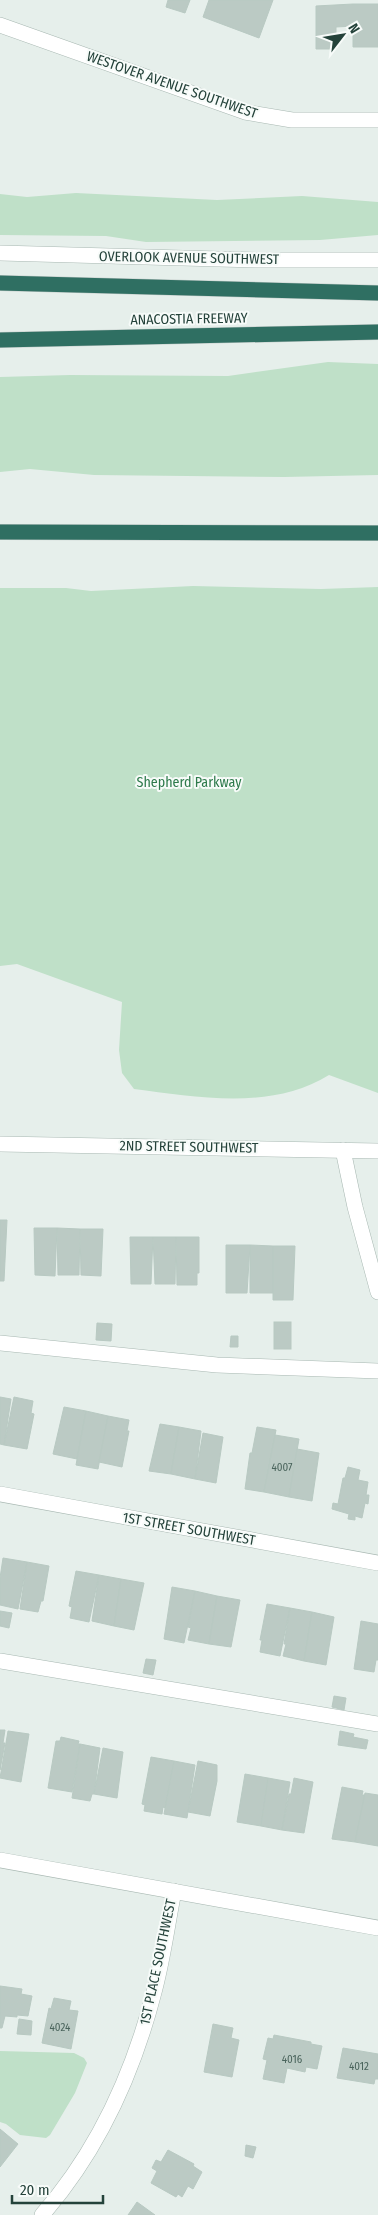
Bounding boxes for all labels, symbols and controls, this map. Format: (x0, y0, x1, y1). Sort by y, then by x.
north arrow (318, 10, 368, 60)
text: N (344, 21, 363, 37)
street label: WESTOVER AVENUE SOUTHWEST (84, 48, 260, 122)
street label: OVERLOOK AVENUE SOUTHWEST (99, 248, 280, 268)
street label: ANACOSTIA FREEWAY (130, 309, 248, 329)
park label: Shepherd Parkway (136, 774, 242, 791)
street label: 2ND STREET SOUTHWEST (120, 1137, 259, 1157)
house number: 4007 (271, 1461, 293, 1474)
street label: 1ST STREET SOUTHWEST (121, 1509, 257, 1549)
street label: 1ST PLACE SOUTHWEST (136, 1897, 180, 2027)
house number: 4024 (50, 2021, 71, 2034)
house number: 4016 (282, 2053, 303, 2066)
house number: 4012 (349, 2060, 369, 2073)
scale bar (12, 2172, 104, 2204)
text: 20 m (20, 2181, 50, 2199)

